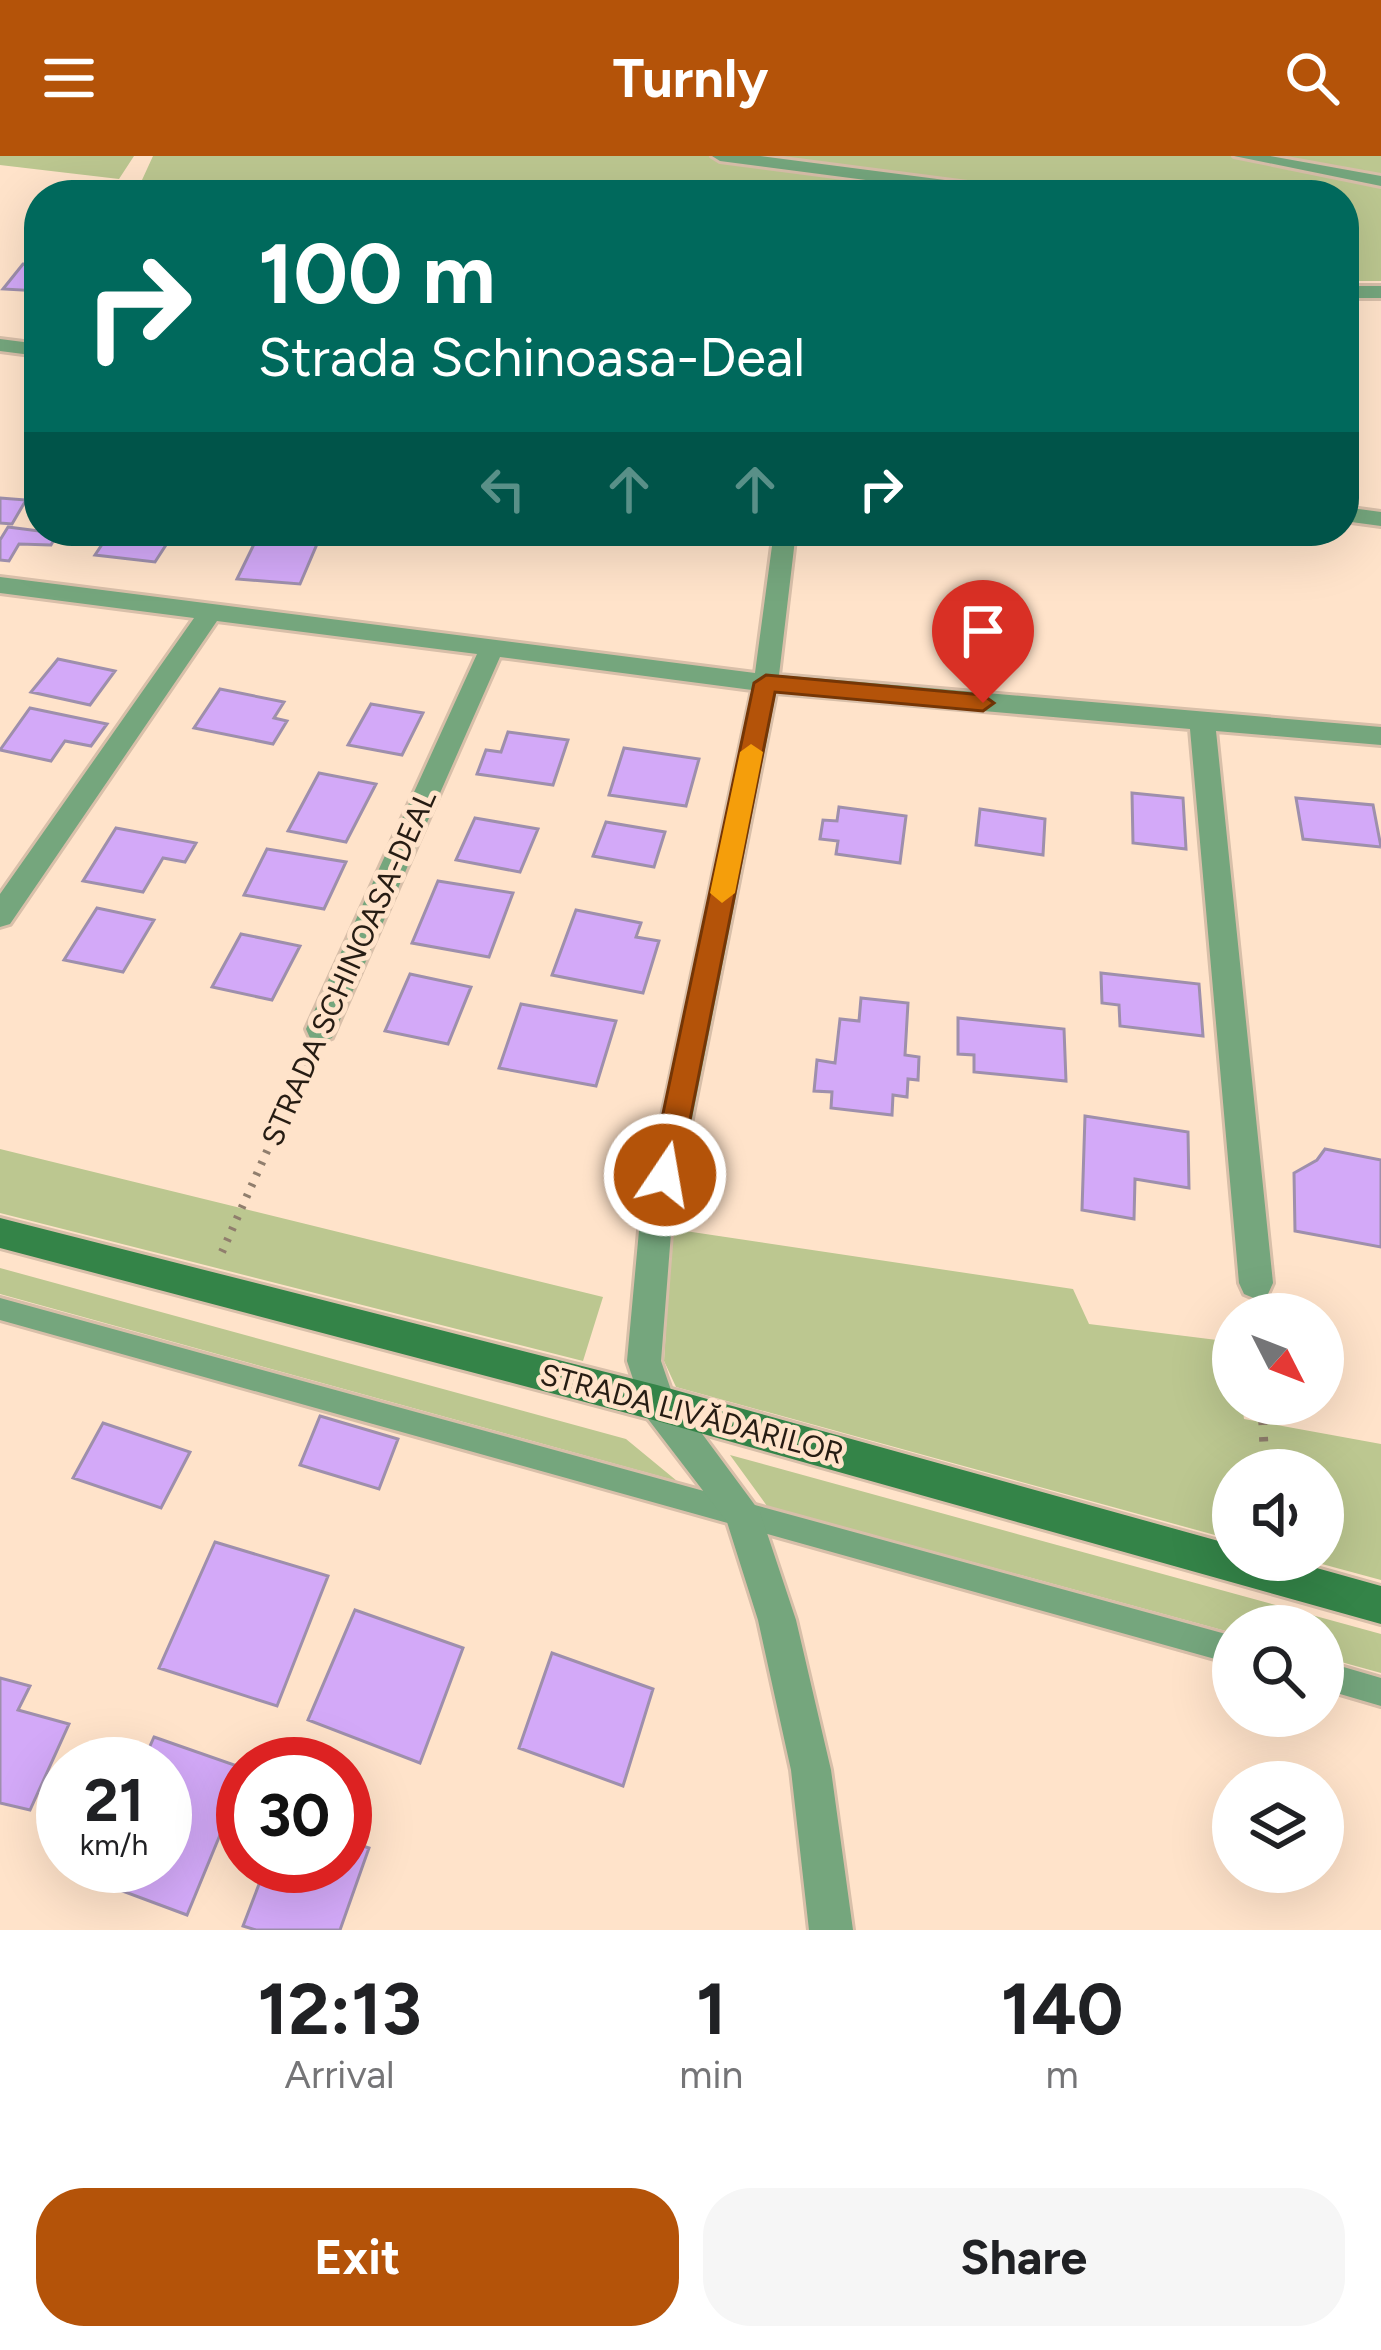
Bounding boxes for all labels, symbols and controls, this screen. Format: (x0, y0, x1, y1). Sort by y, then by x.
icon: menu (36, 45, 102, 111)
icon: search (1279, 45, 1345, 111)
text: Turnly (613, 46, 768, 111)
text: 100 m (258, 223, 496, 324)
icon: right (60, 228, 216, 384)
text: Strada Schinoasa-Deal (258, 325, 805, 390)
icon: left (470, 456, 536, 522)
icon: ahead (596, 456, 662, 522)
icon: ahead (722, 456, 788, 522)
icon: right (848, 456, 914, 522)
pin (932, 580, 1034, 703)
icon: arrive (950, 598, 1016, 664)
street label: STRADA SCHINOASA-DEAL (253, 784, 444, 1151)
position arrow (602, 1112, 728, 1238)
north arrow (1212, 1293, 1344, 1425)
map controls (1212, 1293, 1344, 1893)
street label: STRADA LIVĂDARILOR (537, 1355, 848, 1472)
button: sound (1212, 1449, 1344, 1581)
button: search (1212, 1605, 1344, 1737)
speed limit sign: 30 (216, 1737, 372, 1893)
button: layers (1212, 1761, 1344, 1893)
text: 21 (84, 1764, 144, 1836)
text: km/h (80, 1826, 148, 1863)
text: 12:13 (258, 1966, 422, 2052)
text: 1 (696, 1966, 726, 2052)
text: 140 (1001, 1966, 1123, 2052)
text: Arrival (285, 2051, 395, 2098)
text: min (679, 2051, 743, 2098)
text: m (1046, 2051, 1079, 2098)
button: Exit (36, 2188, 679, 2326)
button: Share (703, 2188, 1345, 2326)

